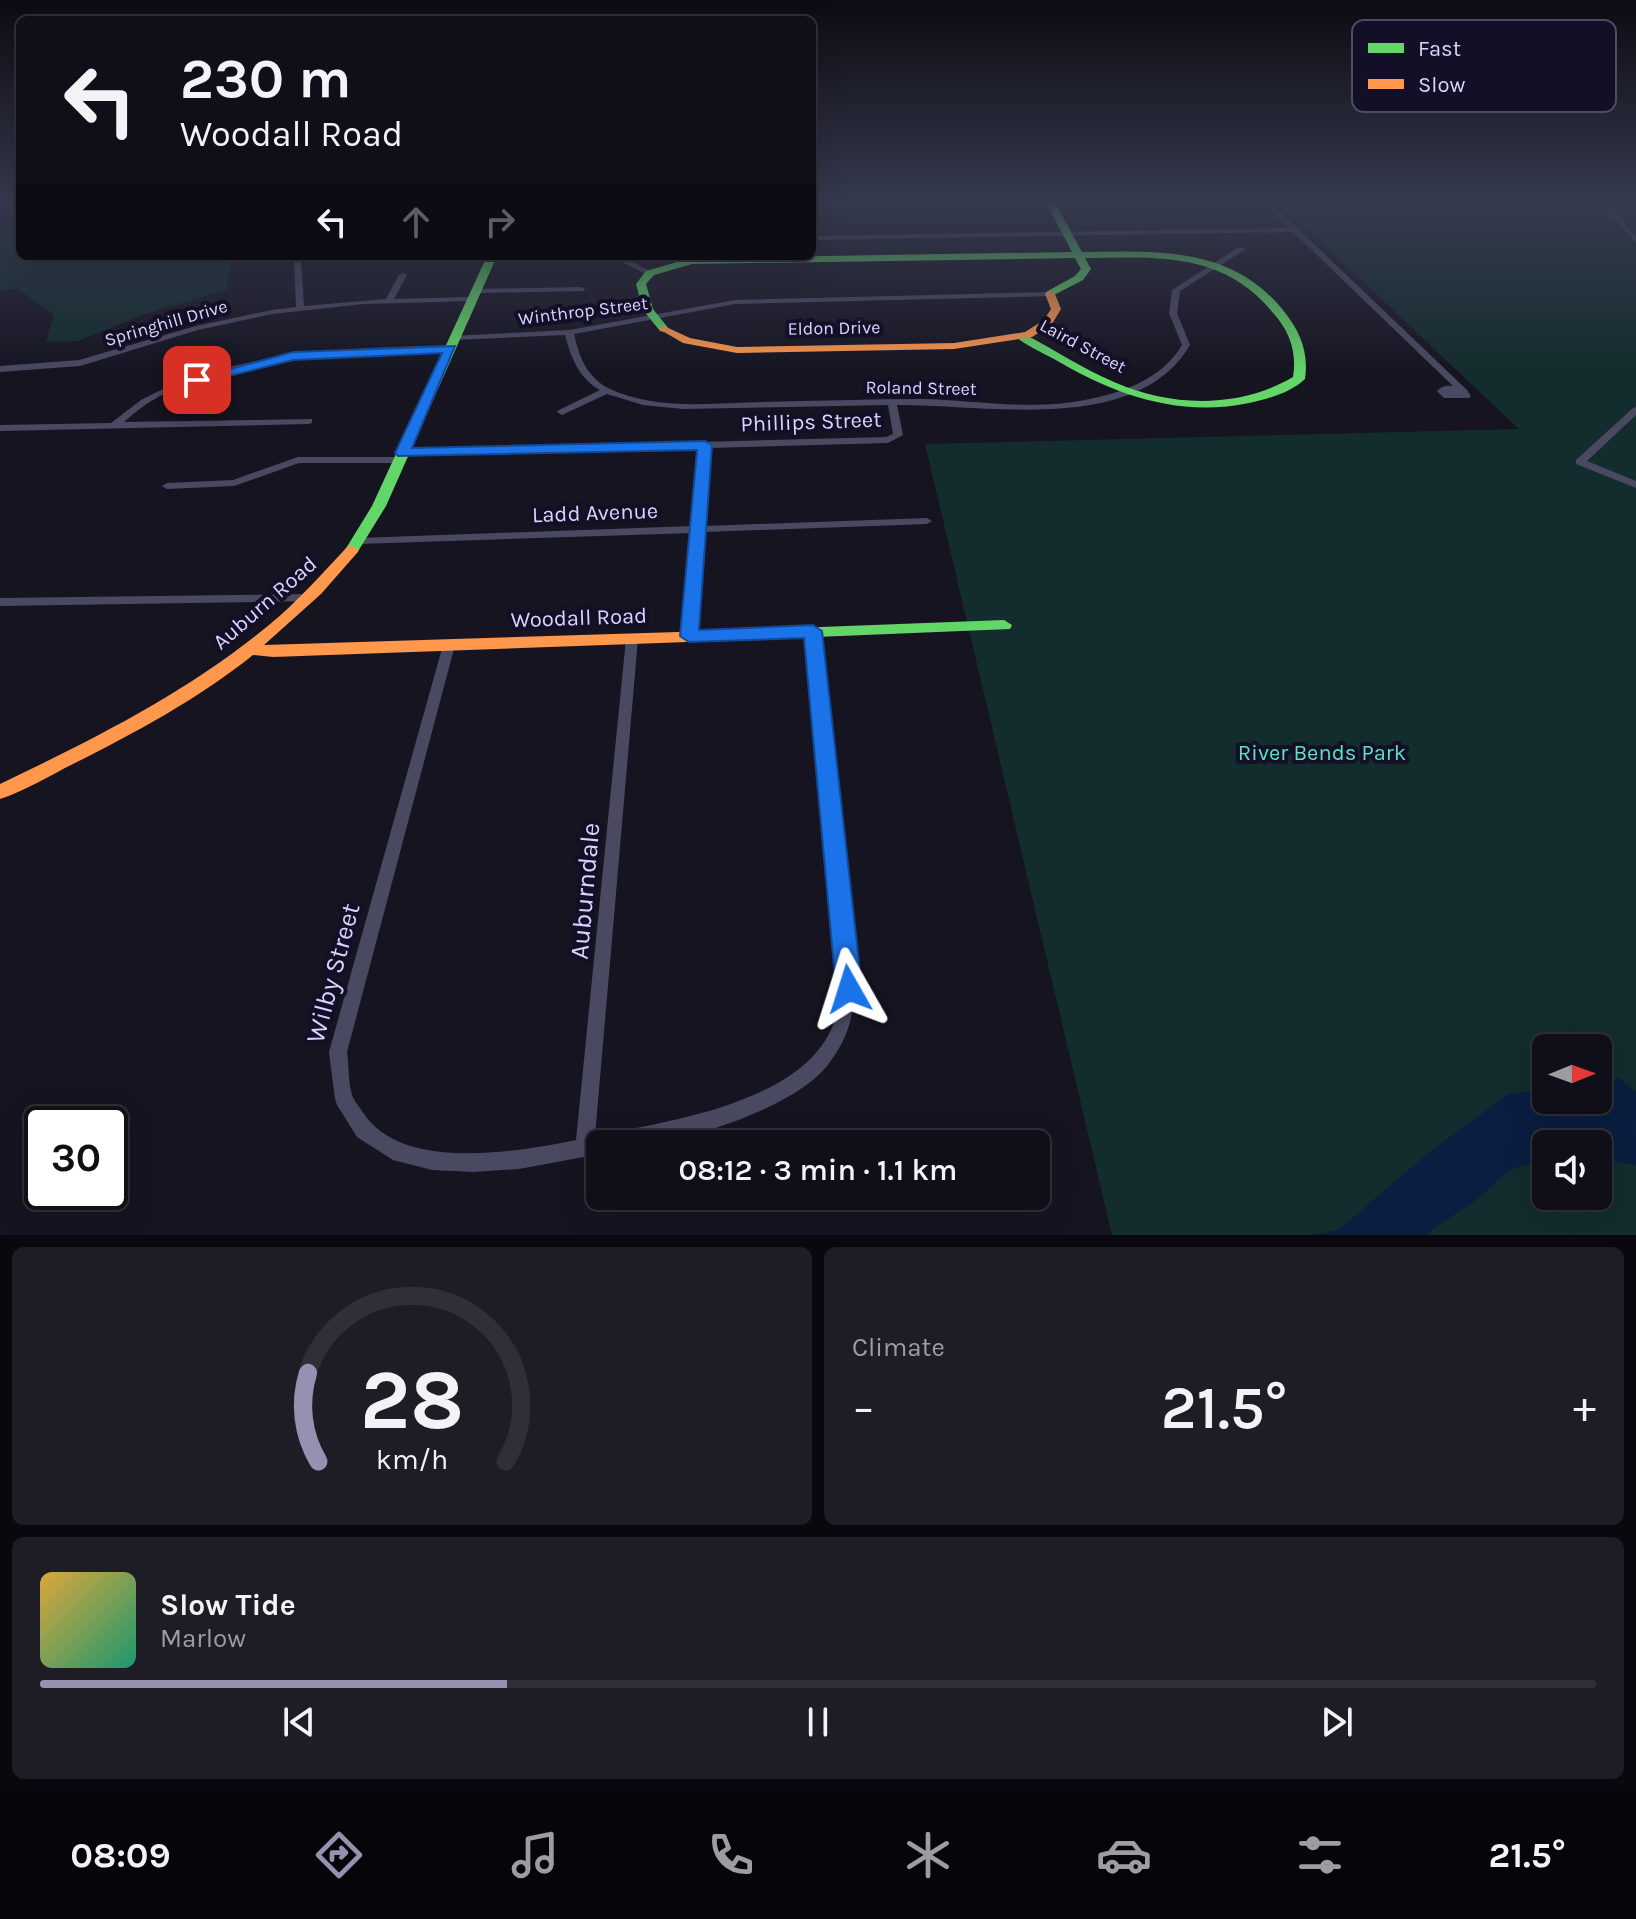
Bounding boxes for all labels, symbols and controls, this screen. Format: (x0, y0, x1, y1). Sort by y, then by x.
legend (1352, 20, 1616, 112)
text: Fast (1418, 36, 1461, 62)
text: 230 m (180, 46, 351, 111)
icon: left (48, 48, 152, 152)
text: Slow (1418, 72, 1465, 98)
text: Woodall Road (180, 113, 403, 155)
icon: left (310, 200, 354, 244)
icon: ahead (394, 200, 438, 244)
icon: right (478, 200, 522, 244)
street label: Winthrop Street (517, 292, 649, 330)
street label: Springhill Drive (102, 295, 230, 351)
street label: Laird Street (1036, 314, 1130, 378)
street label: Eldon Drive (787, 316, 881, 340)
pin (163, 346, 231, 414)
icon: arrive (175, 358, 219, 402)
street label: Roland Street (865, 376, 977, 400)
street label: Phillips Street (740, 407, 882, 437)
street label: Ladd Avenue (532, 498, 658, 528)
street label: Auburn Road (208, 551, 322, 655)
street label: Woodall Road (510, 603, 648, 633)
park label: River Bends Park (1238, 740, 1406, 766)
street label: Auburndale (564, 821, 606, 961)
street label: Wilby Street (299, 900, 367, 1046)
position arrow (807, 947, 891, 1031)
north arrow (1532, 1034, 1612, 1114)
map controls (1532, 1034, 1612, 1210)
speed limit sign: 30 (24, 1106, 128, 1210)
button: sound (1532, 1130, 1612, 1210)
text: 08:12 · 3 min · 1.1 km (679, 1152, 957, 1188)
text: Climate (852, 1332, 945, 1363)
text: 28 (360, 1352, 464, 1449)
text: 21.5° (1161, 1373, 1287, 1443)
text: − (852, 1382, 875, 1433)
text: + (1573, 1382, 1596, 1433)
text: km/h (376, 1443, 448, 1476)
text: Slow Tide (160, 1587, 296, 1623)
text: Marlow (160, 1623, 246, 1654)
icon: previous (277, 1700, 321, 1744)
icon: pause (796, 1700, 840, 1744)
icon: next (1315, 1700, 1359, 1744)
icon: directions (311, 1827, 367, 1883)
icon: music (507, 1827, 563, 1883)
icon: phone (703, 1827, 759, 1883)
icon: climate (900, 1827, 956, 1883)
icon: car (1096, 1827, 1152, 1883)
icon: filters (1292, 1827, 1348, 1883)
text: 08:09 (70, 1834, 171, 1876)
text: 21.5° (1488, 1834, 1566, 1876)

